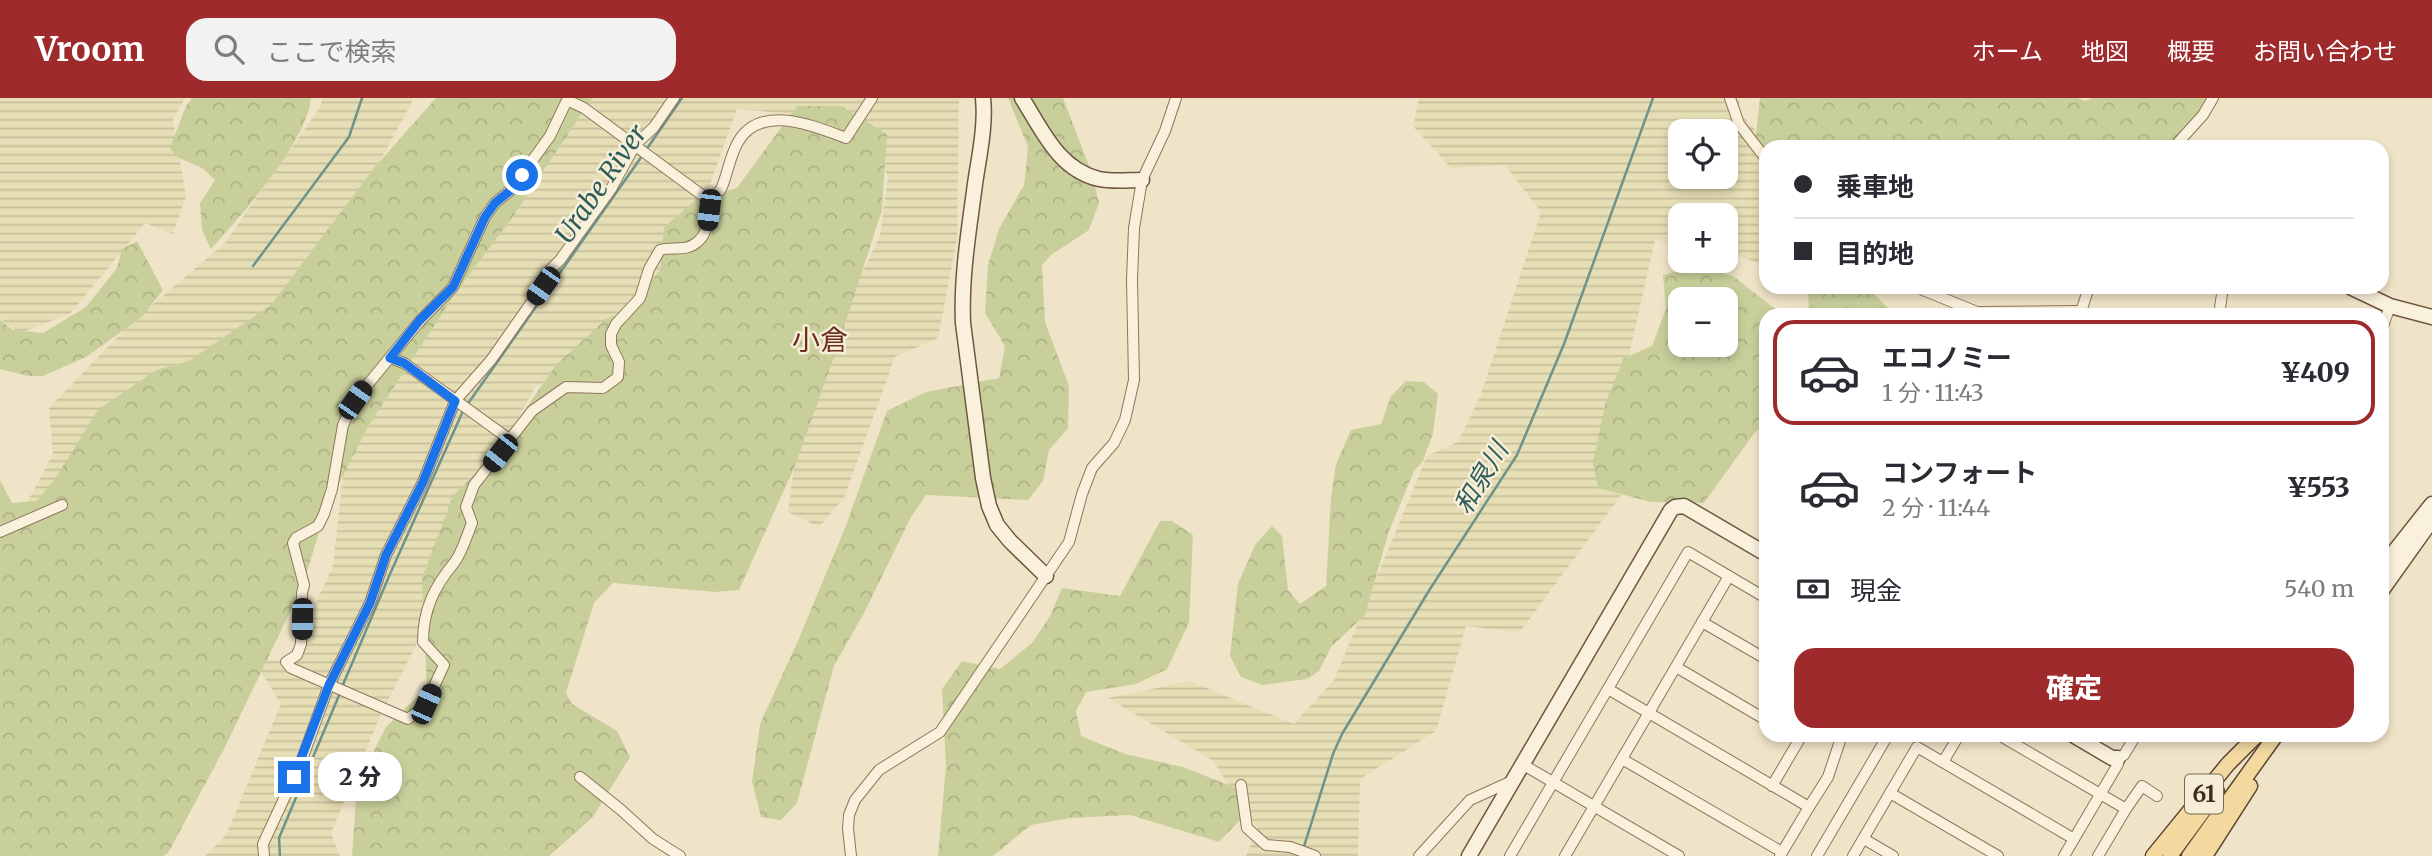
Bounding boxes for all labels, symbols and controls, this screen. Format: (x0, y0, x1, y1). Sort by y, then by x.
search box (186, 18, 676, 81)
text: Vroom (35, 29, 144, 70)
icon: search (210, 30, 248, 68)
text: ここで検索 (266, 35, 396, 68)
text: ホーム (1972, 36, 2043, 67)
text: 地図 (2081, 36, 2129, 67)
text: 概要 (2167, 36, 2215, 67)
text: お問い合わせ (2253, 36, 2397, 67)
water label: Urabe River (548, 118, 654, 249)
map controls (1668, 119, 1738, 357)
button: locate (1668, 119, 1738, 189)
route start (506, 159, 538, 191)
text: 乗車地 (1836, 170, 1914, 203)
car (697, 188, 722, 232)
button: + (1668, 203, 1738, 273)
text: 目的地 (1836, 237, 1914, 270)
car (523, 263, 564, 309)
button: − (1668, 287, 1738, 357)
district label: 小倉 (792, 322, 848, 358)
icon: car (1798, 341, 1861, 404)
text: エコノミー (1882, 341, 2012, 374)
text: ¥409 (2280, 356, 2350, 389)
car (335, 377, 376, 423)
text: 1 分 · 11:43 (1882, 378, 1984, 407)
car (479, 430, 522, 476)
water label: 和泉川 (1446, 433, 1516, 520)
icon: car (1798, 456, 1861, 519)
text: コンフォート (1882, 456, 2037, 489)
text: ¥553 (2287, 471, 2350, 504)
text: 2 分 · 11:44 (1882, 493, 1990, 522)
icon: cash (1794, 570, 1832, 608)
text: 現金 (1850, 574, 1902, 607)
text: 540 m (2284, 574, 2354, 603)
car (292, 598, 313, 640)
button: 確定 (1794, 648, 2354, 728)
car (408, 681, 445, 727)
callout: 2 分 (318, 752, 402, 802)
route end (278, 761, 310, 793)
text: 2 分 (339, 762, 381, 791)
road number: 61 (2185, 774, 2223, 814)

